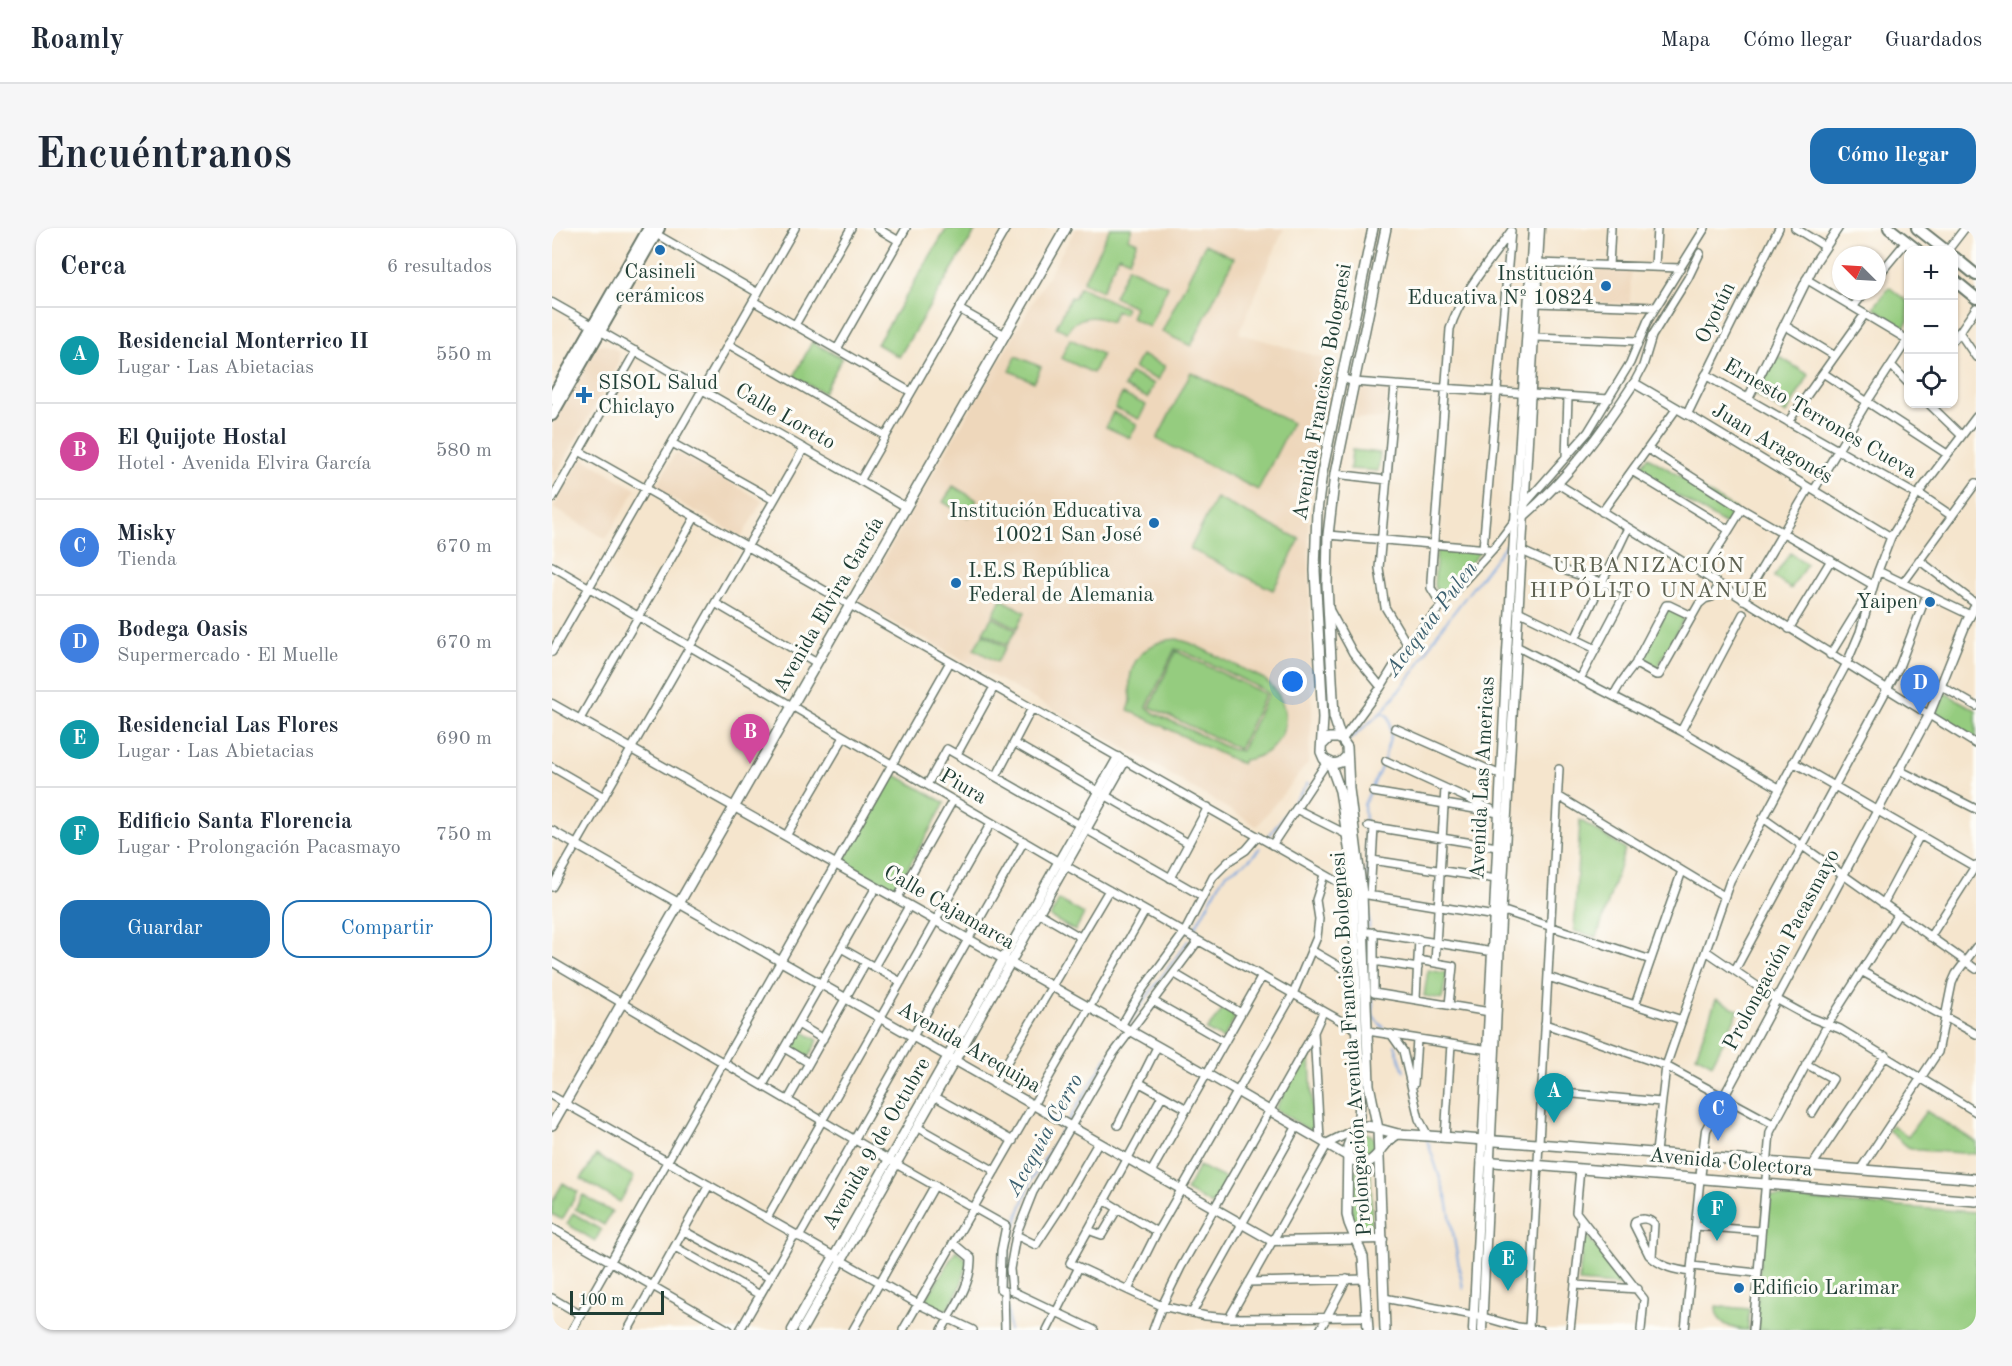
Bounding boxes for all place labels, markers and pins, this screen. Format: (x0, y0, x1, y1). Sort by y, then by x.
marker: Casineli cerámicos (653, 243, 667, 257)
place label: Casineli cerámicos (616, 262, 704, 307)
place label: Institución Educativa Nº 10824 (1407, 264, 1594, 309)
marker: Institución Educativa Nº 10824 (1599, 279, 1613, 293)
place label: SISOL Salud Chiclayo (598, 373, 718, 418)
marker: SISOL Salud Chiclayo (575, 386, 593, 404)
place label: Institución Educativa 10021 San José (949, 501, 1142, 546)
marker: Institución Educativa 10021 San José (1147, 516, 1161, 530)
place label: I.E.S República Federal de Alemania (968, 561, 1154, 606)
marker: I.E.S República Federal de Alemania (949, 576, 963, 590)
place label: Yaipen (1856, 592, 1918, 613)
marker: Yaipen (1923, 595, 1937, 609)
pin: D (1900, 666, 1940, 715)
pin: B (730, 714, 770, 764)
pin: A (1534, 1074, 1574, 1123)
pin: C (1698, 1092, 1738, 1141)
pin: F (1698, 1192, 1736, 1241)
pin: E (1488, 1242, 1528, 1291)
place label: Edificio Larimar (1751, 1278, 1899, 1299)
marker: Edificio Larimar (1732, 1281, 1746, 1295)

